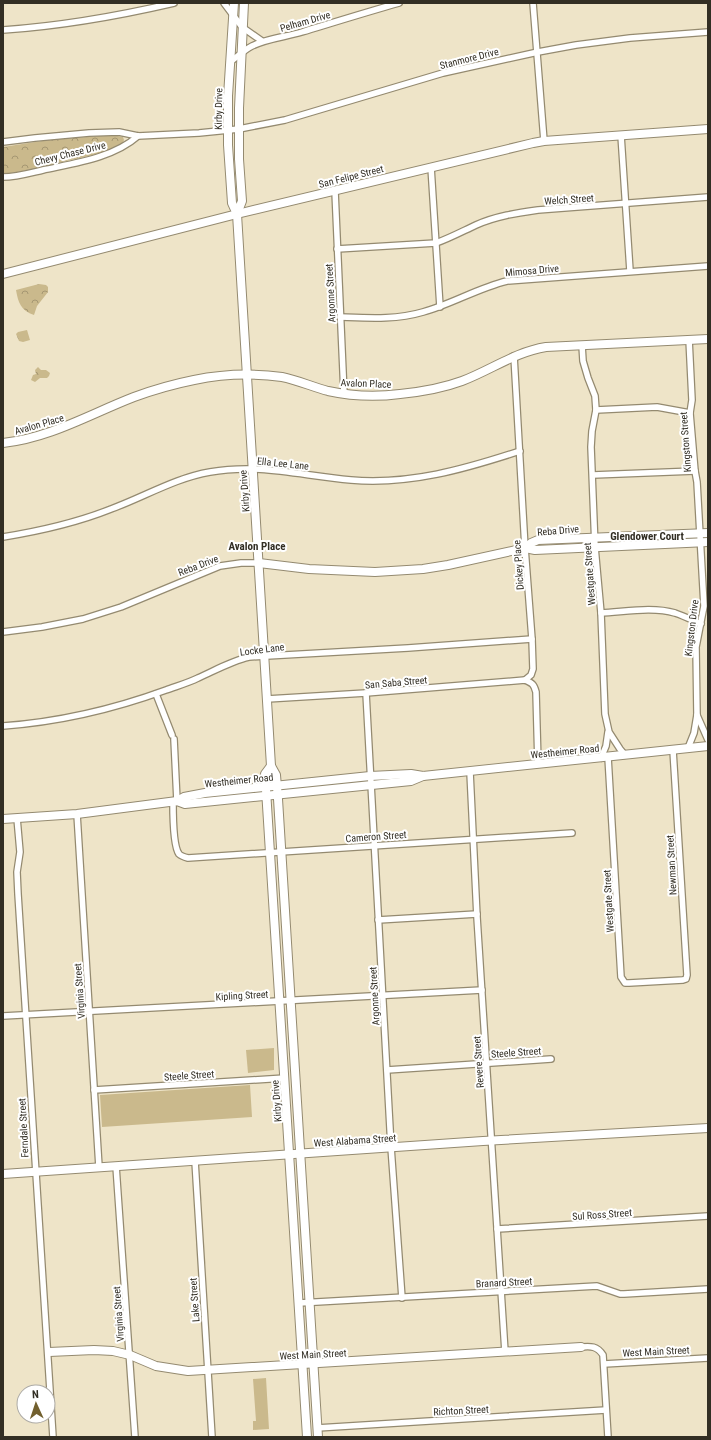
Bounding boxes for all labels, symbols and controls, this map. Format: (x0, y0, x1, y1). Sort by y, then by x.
street label: Pelham Drive (279, 9, 332, 34)
street label: Stanmore Drive (439, 46, 500, 71)
street label: Kirby Drive (213, 88, 224, 130)
street label: Chevy Chase Drive (34, 139, 107, 168)
street label: San Felipe Street (318, 163, 385, 190)
street label: Welch Street (544, 192, 594, 207)
street label: Argonne Street (323, 263, 338, 323)
street label: Mimosa Drive (505, 263, 560, 278)
street label: Avalon Place (340, 377, 392, 390)
street label: Kingston Street (678, 411, 693, 473)
street label: Avalon Place (13, 412, 65, 437)
street label: Ella Lee Lane (256, 455, 310, 472)
street label: Kirby Drive (238, 469, 251, 512)
street label: Reba Drive (537, 523, 580, 538)
district label: Glendower Court (610, 530, 684, 543)
street label: Dickey Place (511, 539, 526, 590)
district label: Avalon Place (228, 540, 286, 553)
street label: Westgate Street (582, 542, 597, 606)
street label: Reba Drive (177, 553, 220, 578)
street label: Kingston Drive (683, 599, 700, 657)
street label: Locke Lane (239, 641, 285, 658)
street label: San Saba Street (364, 674, 428, 691)
street label: Westheimer Road (530, 742, 600, 761)
street label: Westheimer Road (204, 771, 274, 790)
street label: Cameron Street (345, 829, 407, 844)
street label: Newman Street (664, 835, 679, 895)
street label: Westgate Street (601, 869, 616, 933)
street label: Virginia Street (72, 963, 87, 1019)
street label: Argonne Street (367, 966, 382, 1026)
street label: Kipling Street (215, 989, 269, 1002)
street label: Revere Street (471, 1036, 486, 1088)
street label: Steele Street (491, 1045, 542, 1060)
street label: Steele Street (164, 1068, 215, 1083)
street label: Kirby Drive (270, 1079, 283, 1122)
street label: Ferndale Street (16, 1098, 31, 1158)
street label: West Alabama Street (313, 1132, 397, 1149)
street label: Sul Ross Street (572, 1207, 632, 1222)
street label: Branard Street (476, 1276, 532, 1289)
street label: Lake Street (187, 1277, 202, 1322)
street label: Virginia Street (111, 1286, 126, 1342)
street label: West Main Street (622, 1344, 690, 1359)
street label: West Main Street (279, 1347, 347, 1362)
north arrow (16, 1384, 56, 1424)
text: N (32, 1388, 39, 1401)
street label: Richton Street (433, 1404, 489, 1417)

